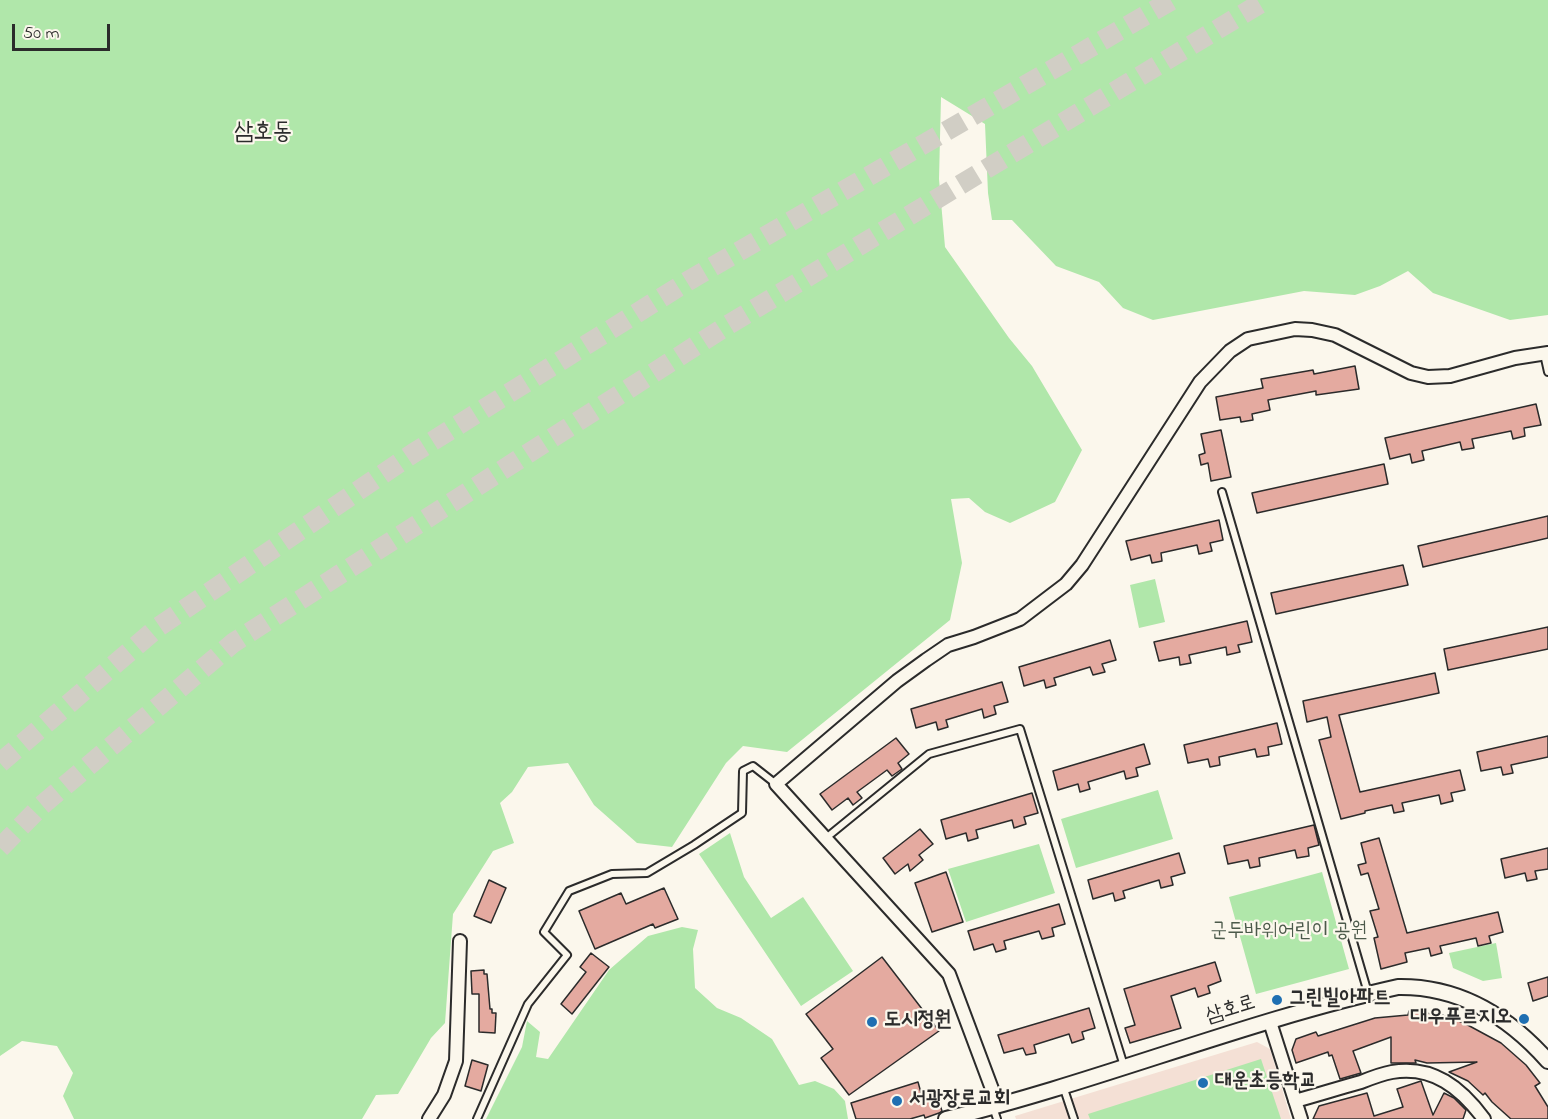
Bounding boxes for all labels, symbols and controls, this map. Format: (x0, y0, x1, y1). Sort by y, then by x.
scale bar (15, 12, 112, 50)
text: 50 m (23, 21, 60, 47)
district label: 삼호동 (234, 120, 292, 148)
park label: 군두바위어린이 공원 (1210, 920, 1368, 946)
place label: 그린빌아파트 (1289, 987, 1390, 1013)
street label: 삼호로 (1203, 992, 1259, 1030)
marker: 그린빌아파트 (1270, 993, 1284, 1007)
place label: 대우푸르지오 (1411, 1006, 1512, 1032)
place label: 도시정원 (884, 1009, 952, 1035)
marker: 대우푸르지오 (1517, 1012, 1531, 1026)
marker: 도시정원 (865, 1015, 879, 1029)
place label: 대운초등학교 (1215, 1070, 1316, 1096)
marker: 대운초등학교 (1196, 1076, 1210, 1090)
place label: 서광장로교회 (909, 1088, 1010, 1114)
marker: 서광장로교회 (890, 1094, 904, 1108)

